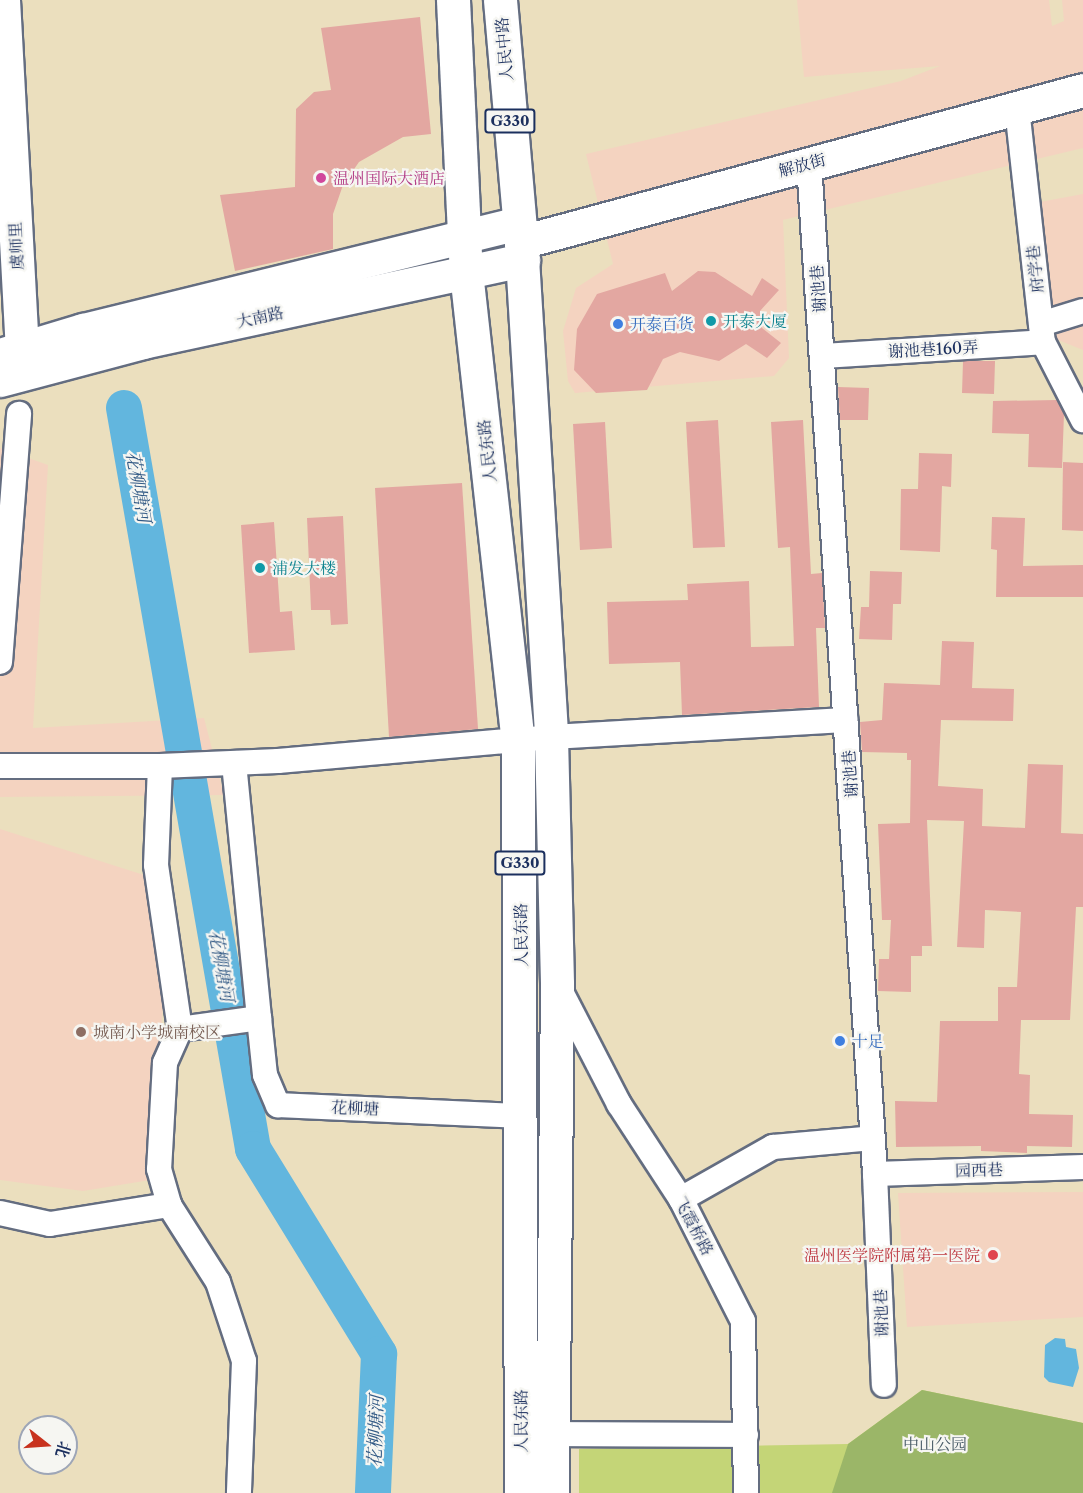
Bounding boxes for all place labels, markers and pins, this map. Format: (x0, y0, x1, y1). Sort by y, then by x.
place label: 温州国际大酒店 (333, 168, 445, 188)
marker: 温州国际大酒店 (314, 171, 328, 185)
place label: 开泰大厦 (723, 311, 787, 331)
place label: 开泰百货 (630, 314, 694, 334)
marker: 开泰大厦 (704, 314, 718, 328)
marker: 开泰百货 (611, 317, 625, 331)
place label: 浦发大楼 (272, 558, 336, 578)
marker: 浦发大楼 (253, 561, 267, 575)
place label: 城南小学城南校区 (93, 1022, 221, 1042)
marker: 城南小学城南校区 (74, 1025, 88, 1039)
place label: 十足 (852, 1031, 884, 1051)
marker: 十足 (833, 1034, 847, 1048)
place label: 温州医学院附属第一医院 (804, 1245, 980, 1265)
marker: 温州医学院附属第一医院 (984, 1246, 1002, 1264)

